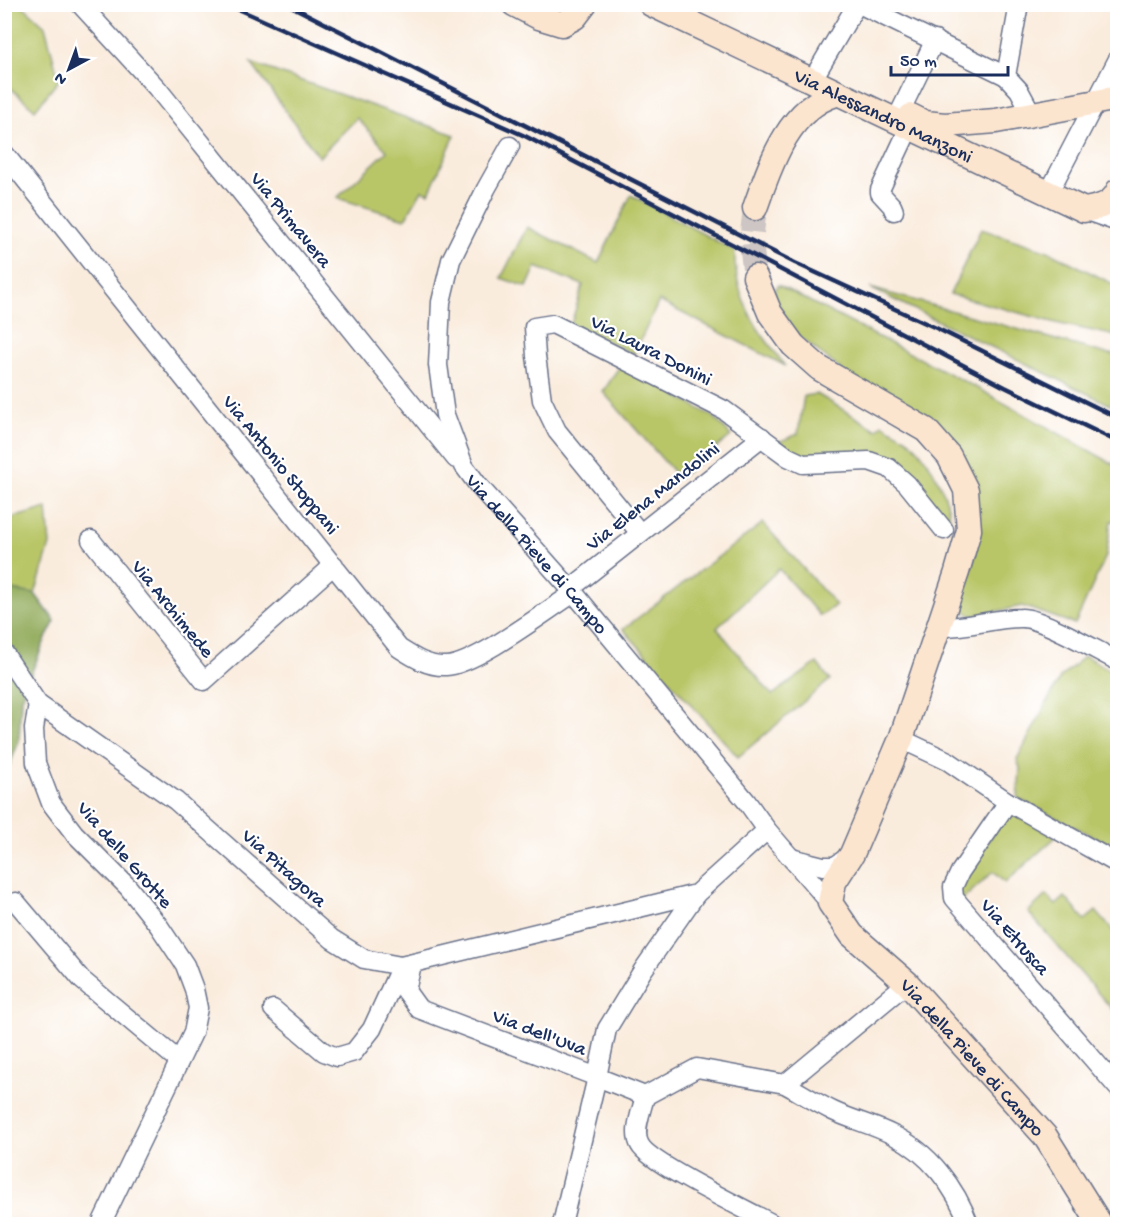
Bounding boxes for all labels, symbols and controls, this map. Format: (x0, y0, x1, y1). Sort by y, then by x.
north arrow (39, 39, 99, 99)
scale bar (891, 39, 1008, 77)
text: 50 m (900, 52, 937, 73)
street label: Via Alessandro Manzoni (789, 65, 975, 170)
text: N (51, 67, 72, 88)
street label: Via Primavera (243, 168, 335, 274)
street label: Via Laura Donini (585, 311, 715, 393)
street label: Via Antonio Stoppani (215, 391, 343, 540)
street label: Via Elena Mandolini (582, 439, 725, 558)
street label: Via della Pieve di Campo (458, 470, 611, 640)
street label: Via Archimede (124, 556, 218, 664)
street label: Via delle Grotte (70, 797, 176, 915)
street label: Via Pitagora (235, 825, 330, 914)
street label: Via Etrusca (973, 895, 1053, 982)
street label: Via della Pieve di Campo (893, 974, 1048, 1143)
street label: Via dell'Uva (488, 1005, 590, 1063)

